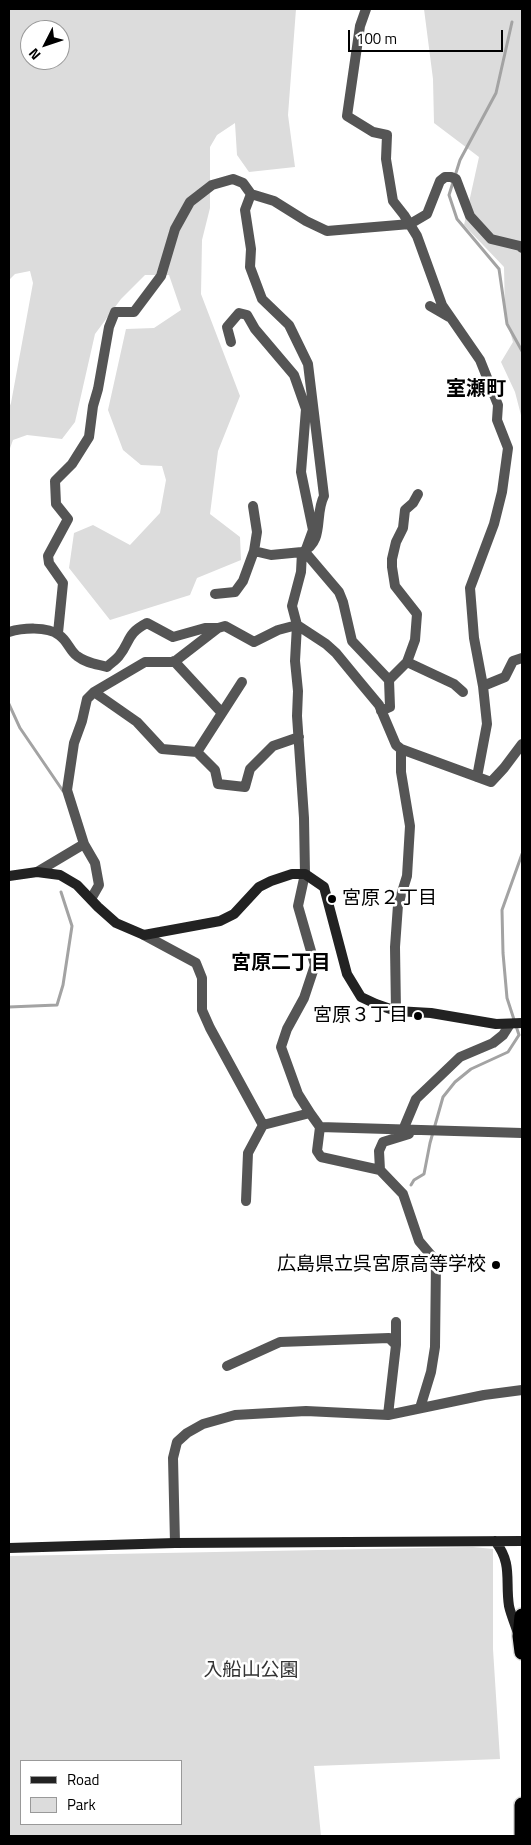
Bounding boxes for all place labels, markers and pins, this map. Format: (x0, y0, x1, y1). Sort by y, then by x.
place label: 宮原２丁目 (342, 888, 437, 910)
marker: 宮原２丁目 (326, 893, 338, 905)
place label: 宮原３丁目 (313, 1005, 408, 1027)
marker: 宮原３丁目 (412, 1010, 424, 1022)
place label: 広島県立呉宮原高等学校 (277, 1254, 486, 1276)
marker: 広島県立呉宮原高等学校 (490, 1259, 502, 1271)

